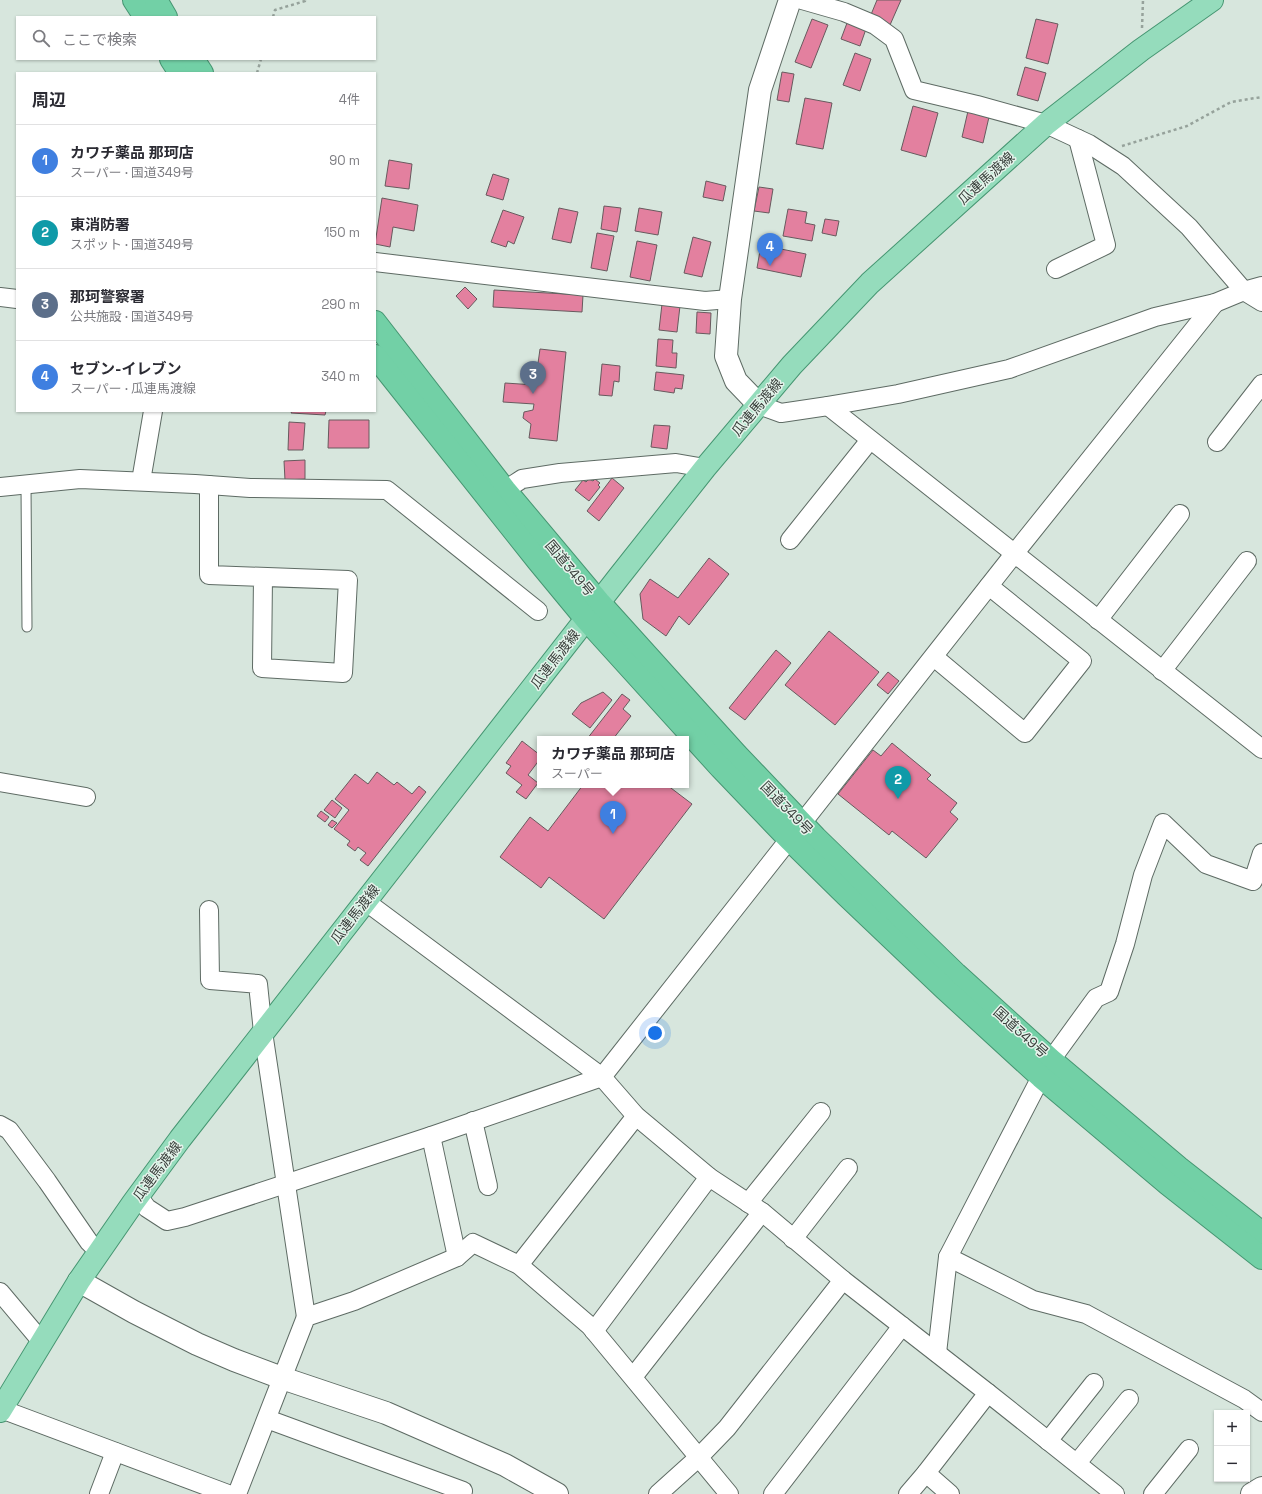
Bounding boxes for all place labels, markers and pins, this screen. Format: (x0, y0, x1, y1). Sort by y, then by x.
pin: 4 (757, 233, 783, 266)
pin: 3 (520, 361, 546, 394)
pin: 2 (885, 766, 911, 799)
pin: 1 (600, 801, 626, 834)

